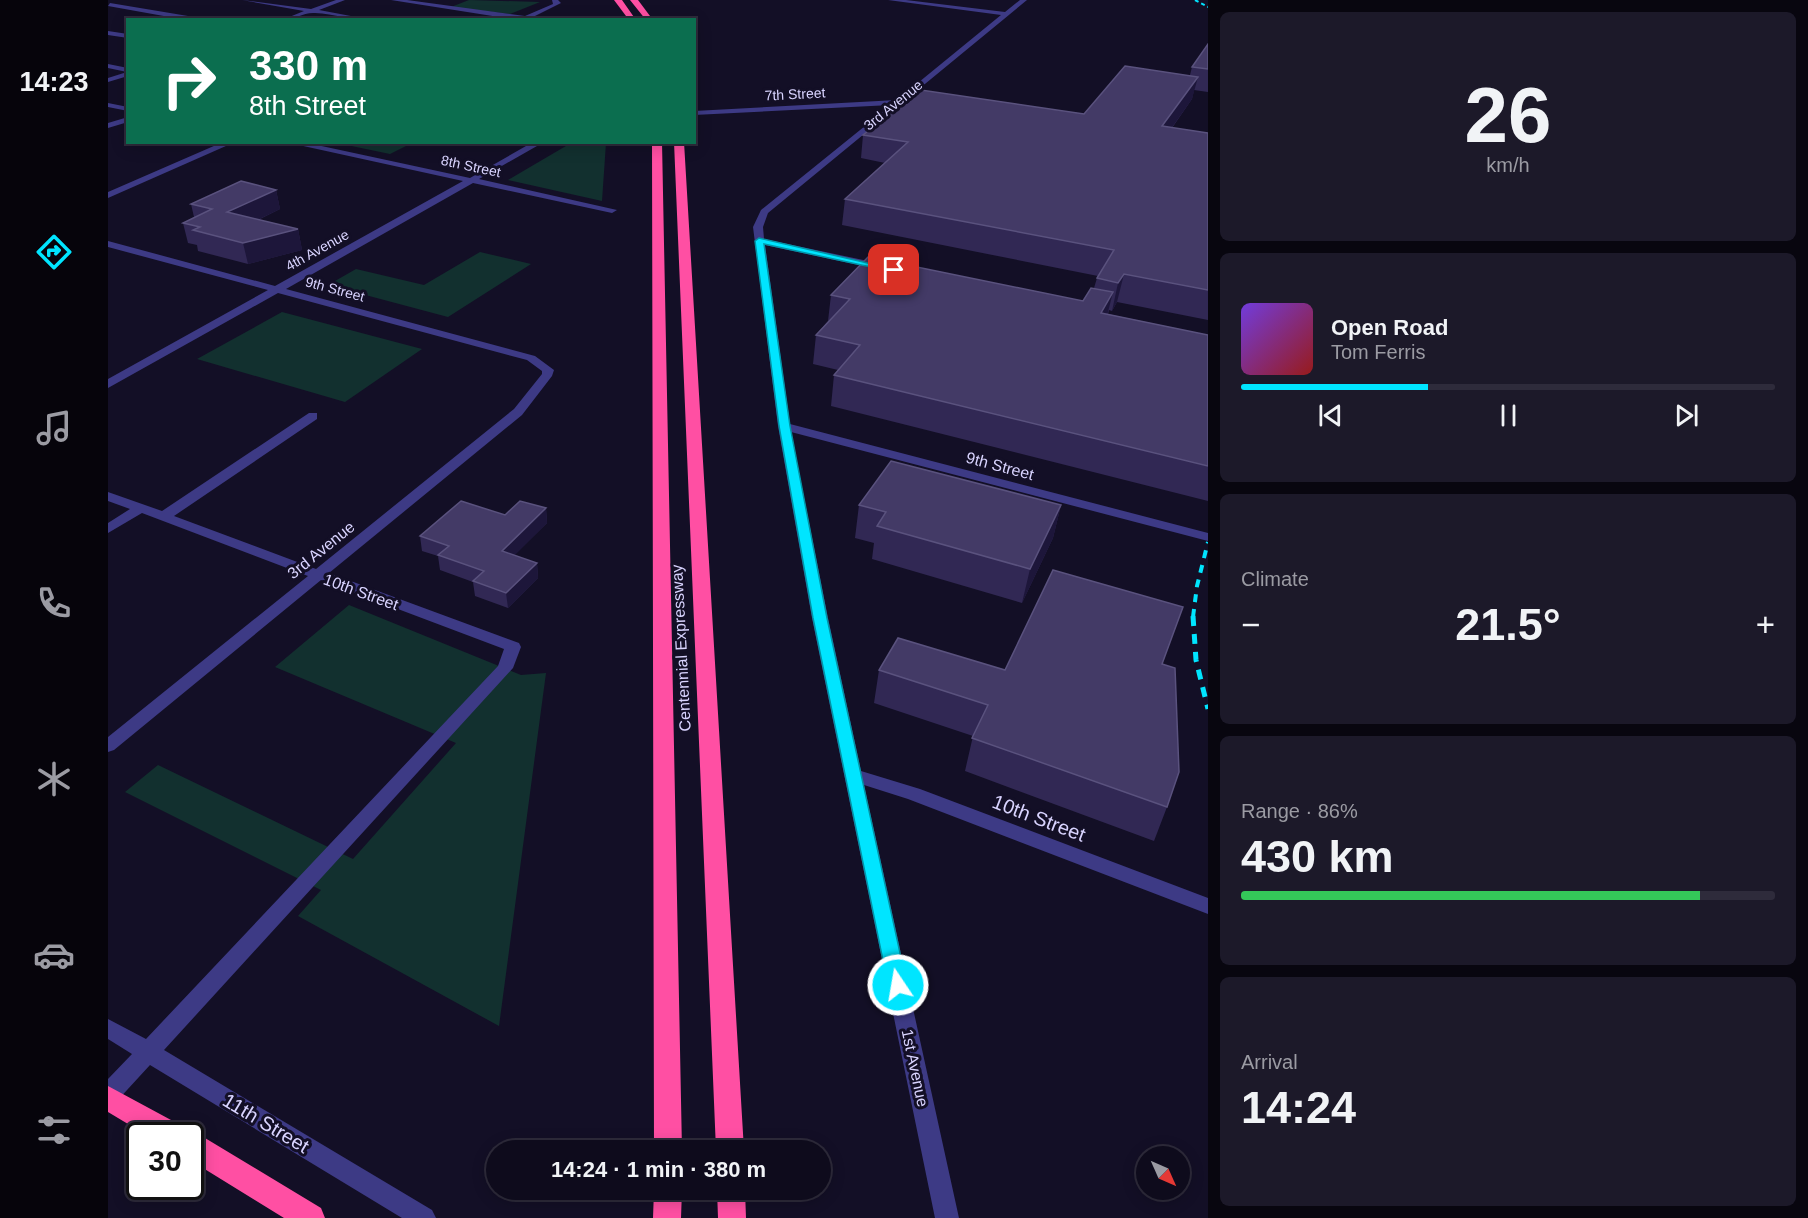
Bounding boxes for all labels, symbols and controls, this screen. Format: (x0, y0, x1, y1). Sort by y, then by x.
icon: right (150, 42, 228, 120)
text: 330 m (249, 42, 368, 89)
text: 14:23 (19, 67, 89, 97)
text: 26 (1465, 71, 1551, 159)
street label: 3rd Avenue (861, 76, 926, 133)
street label: 7th Street (764, 84, 826, 104)
text: 8th Street (249, 91, 366, 121)
street label: 8th Street (440, 152, 502, 180)
text: km/h (1486, 154, 1530, 176)
street label: 4th Avenue (283, 226, 352, 274)
icon: directions (33, 231, 75, 273)
pin (868, 244, 919, 295)
icon: arrive (877, 253, 910, 286)
street label: 9th Street (304, 273, 366, 305)
text: Open Road (1331, 315, 1448, 340)
text: Tom Ferris (1331, 341, 1425, 363)
icon: previous (1314, 399, 1347, 432)
icon: pause (1492, 399, 1525, 432)
icon: next (1670, 399, 1703, 432)
icon: music (33, 407, 75, 449)
street label: 9th Street (964, 449, 1036, 483)
street label: 3rd Avenue (284, 518, 358, 582)
street label: Centennial Expressway (668, 564, 694, 732)
text: Climate (1241, 568, 1309, 590)
street label: 10th Street (321, 571, 401, 614)
icon: phone (33, 582, 75, 624)
text: 21.5° (1455, 599, 1561, 650)
text: − (1241, 606, 1260, 643)
text: + (1756, 606, 1775, 643)
icon: climate (33, 758, 75, 800)
street label: 10th Street (989, 790, 1089, 846)
text: Range · 86% (1241, 800, 1358, 822)
text: 430 km (1241, 831, 1394, 882)
icon: car (33, 934, 75, 976)
position arrow (866, 953, 930, 1017)
street label: 1st Avenue (898, 1028, 932, 1108)
text: Arrival (1241, 1051, 1298, 1073)
text: 14:24 (1241, 1082, 1356, 1133)
street label: 11th Street (219, 1089, 313, 1157)
icon: filters (33, 1109, 75, 1151)
speed limit sign: 30 (126, 1122, 204, 1200)
north arrow (1136, 1146, 1190, 1200)
map controls (1136, 1146, 1190, 1200)
text: 14:24 · 1 min · 380 m (551, 1157, 766, 1182)

